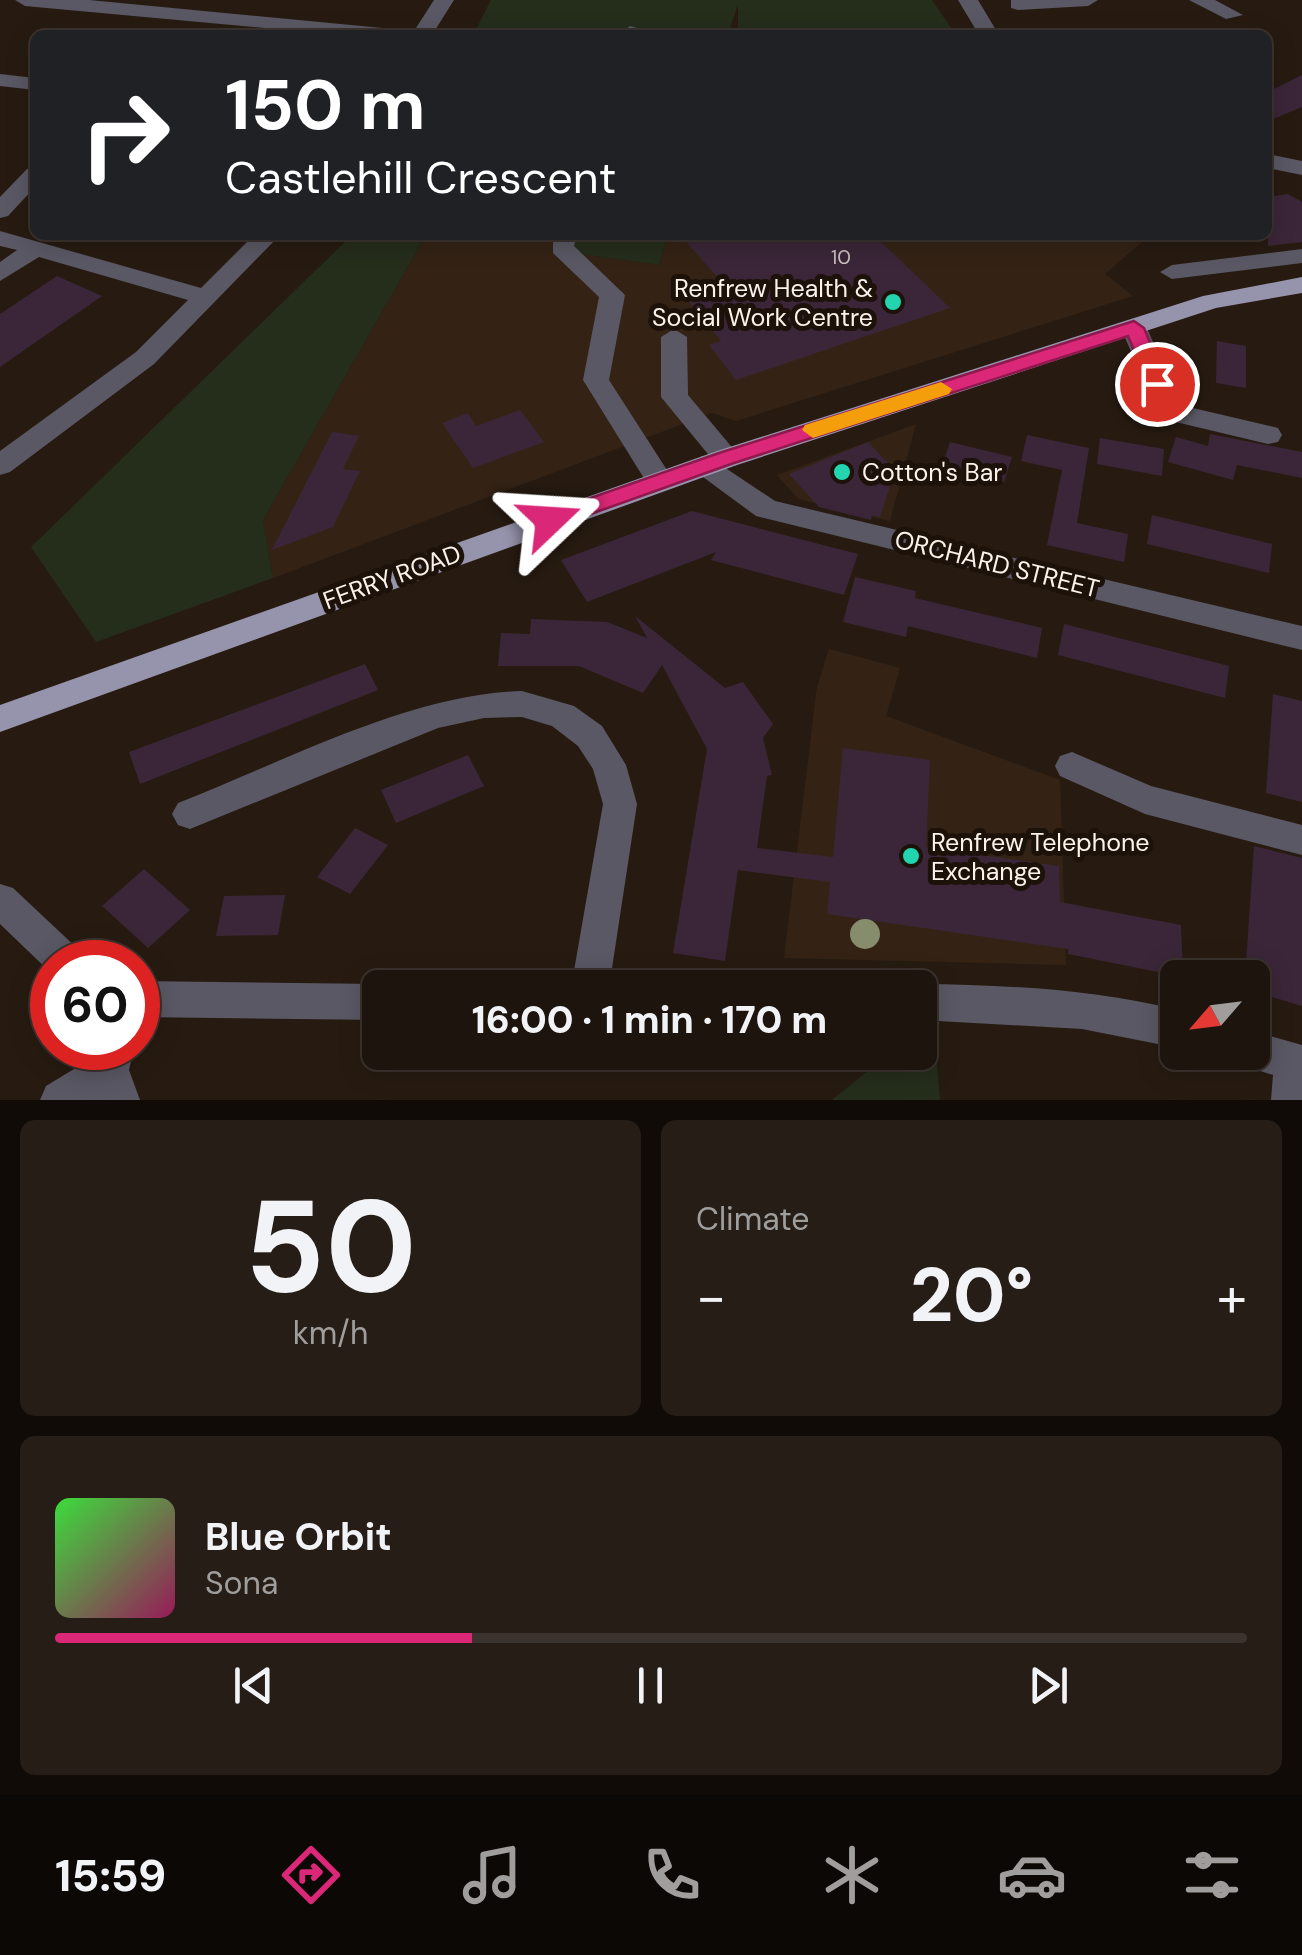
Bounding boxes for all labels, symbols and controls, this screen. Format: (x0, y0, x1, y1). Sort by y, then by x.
text: 150 m (225, 60, 426, 151)
icon: right (60, 70, 190, 200)
text: Castlehill Crescent (225, 148, 616, 207)
house number: 10 (831, 244, 851, 270)
place label: Renfrew Health & Social Work Centre (652, 272, 873, 334)
marker: Renfrew Health & Social Work Centre (882, 291, 904, 313)
pin (1115, 342, 1200, 427)
icon: arrive (1130, 357, 1185, 412)
place label: Cotton's Bar (862, 456, 1003, 489)
marker: Cotton's Bar (831, 461, 853, 483)
position arrow (498, 468, 602, 572)
street label: ORCHARD STREET (891, 523, 1103, 605)
street label: FERRY ROAD (319, 537, 465, 617)
place label: Renfrew Telephone Exchange (931, 826, 1150, 888)
marker: Renfrew Telephone Exchange (900, 845, 922, 867)
speed limit sign: 60 (30, 940, 160, 1070)
north arrow (1160, 960, 1270, 1070)
map controls (1160, 960, 1270, 1070)
text: 16:00 · 1 min · 170 m (472, 995, 827, 1045)
text: 50 (244, 1162, 417, 1331)
text: Climate (696, 1198, 810, 1240)
text: 20° (910, 1247, 1033, 1344)
text: − (696, 1261, 726, 1333)
text: + (1217, 1261, 1247, 1333)
text: km/h (293, 1312, 368, 1354)
text: Blue Orbit (205, 1512, 392, 1562)
text: Sona (205, 1562, 278, 1604)
icon: previous (226, 1658, 281, 1713)
icon: pause (623, 1658, 678, 1713)
icon: next (1021, 1658, 1076, 1713)
icon: directions (276, 1840, 346, 1910)
icon: music (457, 1840, 527, 1910)
icon: phone (637, 1840, 707, 1910)
icon: climate (817, 1840, 887, 1910)
icon: car (997, 1840, 1067, 1910)
icon: filters (1177, 1840, 1247, 1910)
text: 15:59 (55, 1846, 166, 1905)

